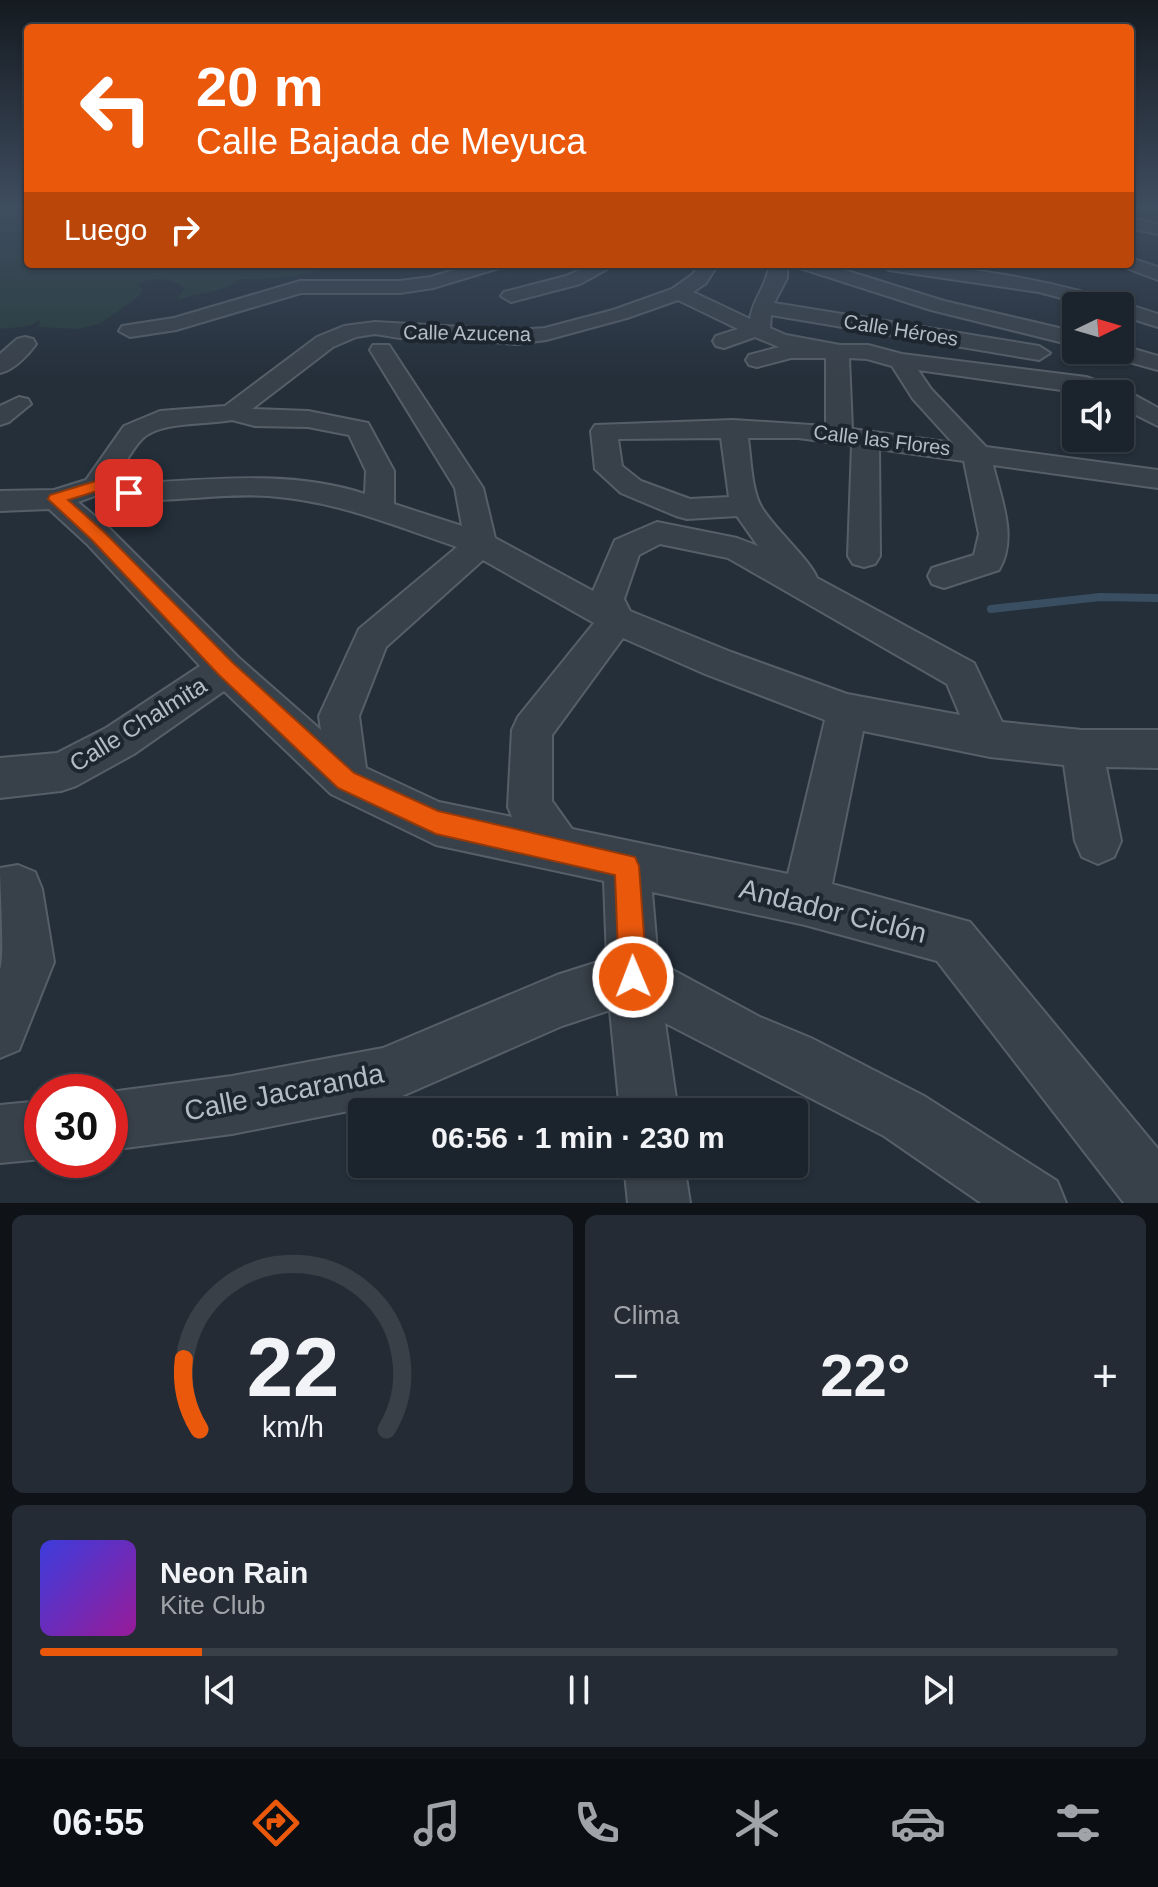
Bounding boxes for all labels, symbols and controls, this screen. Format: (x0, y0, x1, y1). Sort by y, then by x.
text: 20 m (196, 55, 324, 118)
icon: left (64, 56, 168, 160)
text: Calle Bajada de Meyuca (196, 121, 586, 162)
icon: right (163, 208, 207, 252)
text: Luego (64, 213, 147, 246)
north arrow (1062, 292, 1134, 364)
map controls (1062, 292, 1134, 452)
street label: Calle Héroes (842, 310, 960, 350)
street label: Calle Azucena (403, 321, 532, 345)
button: sound (1062, 380, 1134, 452)
street label: Calle las Flores (812, 421, 952, 459)
pin (95, 459, 163, 527)
icon: arrive (107, 471, 151, 515)
street label: Calle Chalmita (65, 671, 212, 777)
street label: Andador Ciclón (736, 873, 930, 949)
position arrow (591, 935, 675, 1019)
street label: Calle Jacaranda (182, 1057, 387, 1127)
speed limit sign: 30 (24, 1074, 128, 1178)
text: 06:56 · 1 min · 230 m (431, 1121, 725, 1154)
text: Clima (613, 1300, 679, 1330)
text: 22 (246, 1321, 339, 1414)
text: 22° (820, 1342, 911, 1409)
text: − (613, 1351, 639, 1400)
text: + (1092, 1351, 1118, 1400)
text: km/h (262, 1411, 323, 1443)
text: Neon Rain (160, 1556, 308, 1589)
text: Kite Club (160, 1590, 266, 1620)
icon: previous (198, 1668, 242, 1712)
icon: pause (557, 1668, 601, 1712)
icon: next (916, 1668, 960, 1712)
icon: directions (248, 1795, 304, 1851)
icon: music (409, 1795, 465, 1851)
icon: phone (569, 1795, 625, 1851)
icon: climate (729, 1795, 785, 1851)
icon: car (890, 1795, 946, 1851)
icon: filters (1050, 1795, 1106, 1851)
text: 06:55 (52, 1802, 144, 1843)

